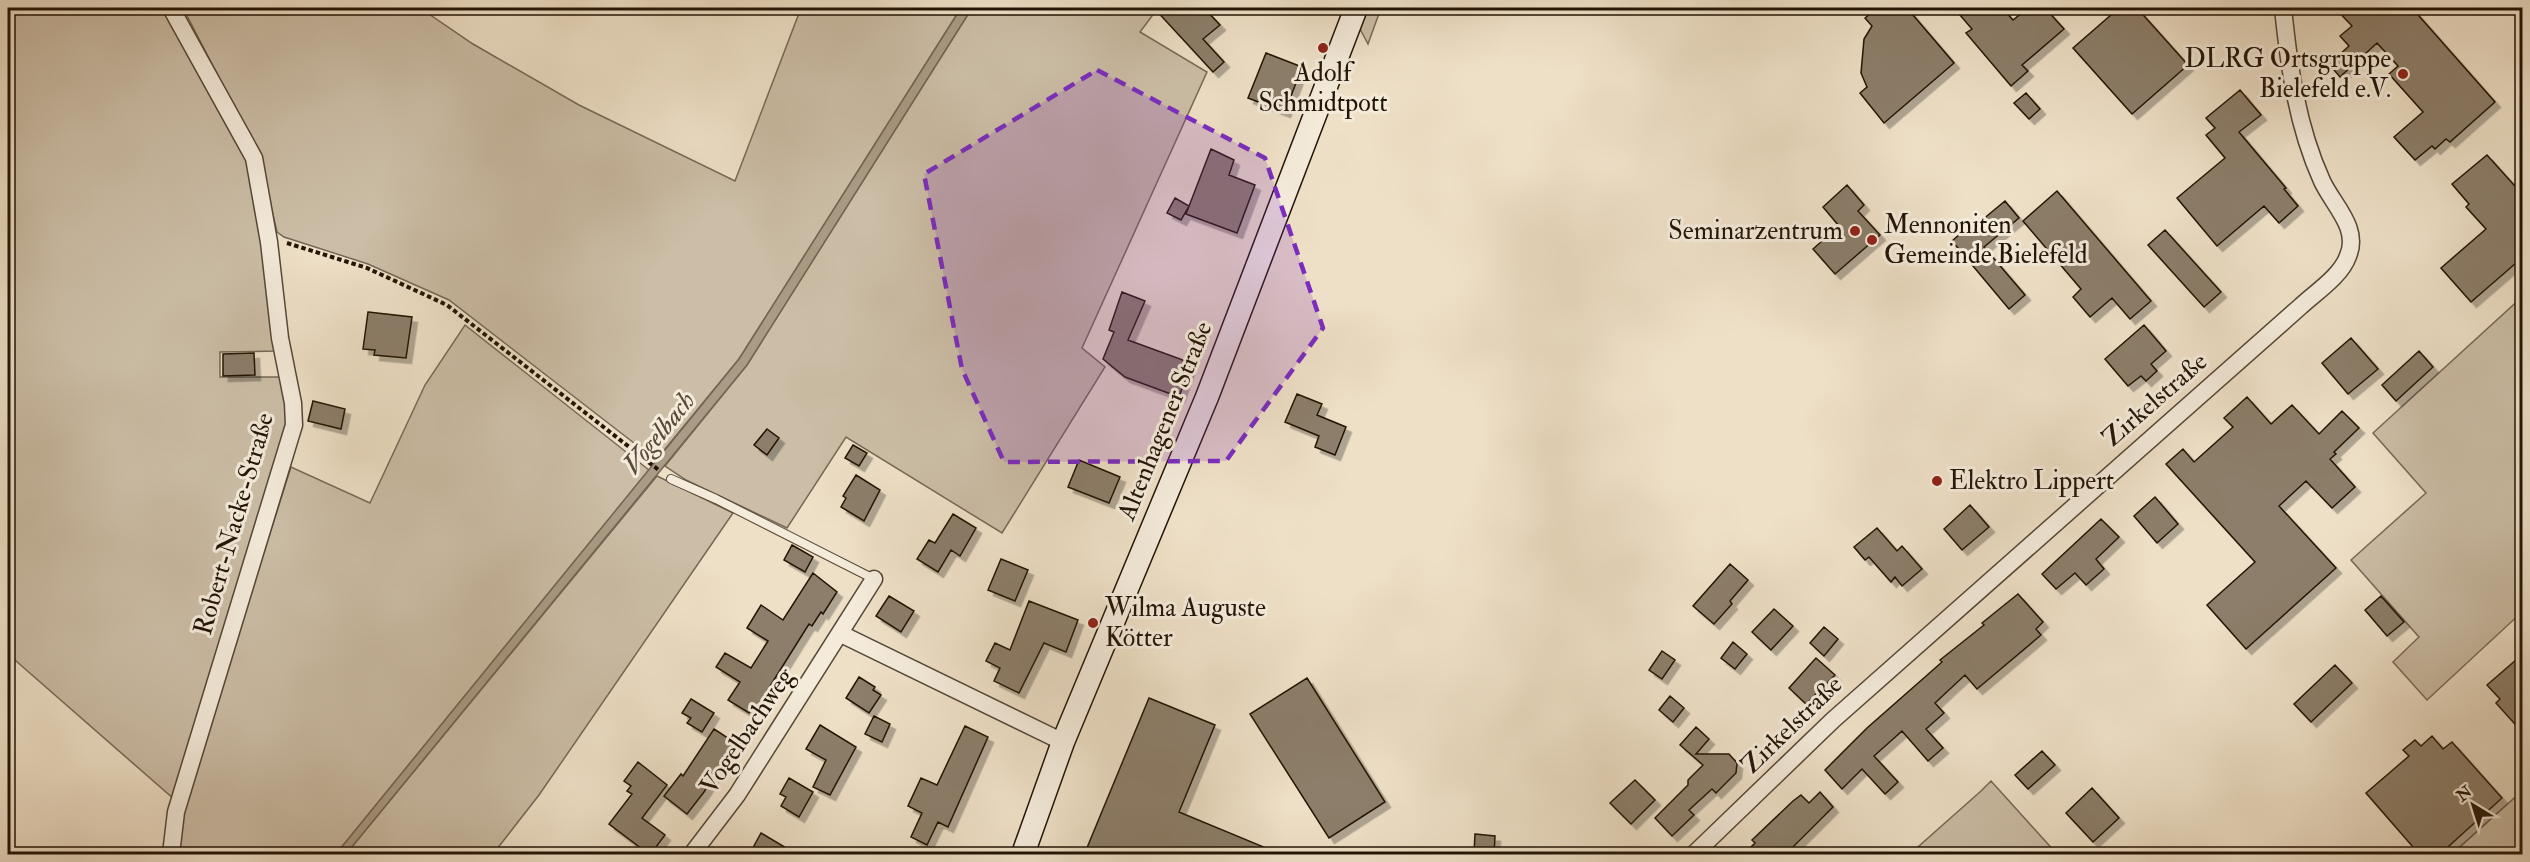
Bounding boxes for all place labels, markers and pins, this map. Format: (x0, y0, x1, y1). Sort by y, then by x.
marker: Adolf Schmidtpott (1316, 41, 1330, 55)
place label: DLRG Ortsgruppe Bielefeld e.V. (2184, 43, 2391, 105)
place label: Adolf Schmidtpott (1258, 57, 1388, 120)
marker: DLRG Ortsgruppe Bielefeld e.V. (2396, 67, 2410, 81)
place label: Mennoniten Gemeinde Bielefeld (1884, 209, 2088, 271)
place label: Seminarzentrum (1668, 215, 1843, 247)
marker: Seminarzentrum (1848, 224, 1862, 238)
marker: Mennoniten Gemeinde Bielefeld (1865, 233, 1879, 247)
place label: Elektro Lippert (1949, 465, 2114, 498)
marker: Elektro Lippert (1930, 474, 1944, 488)
place label: Wilma Auguste Kötter (1104, 592, 1266, 654)
marker: Wilma Auguste Kötter (1086, 616, 1100, 630)

